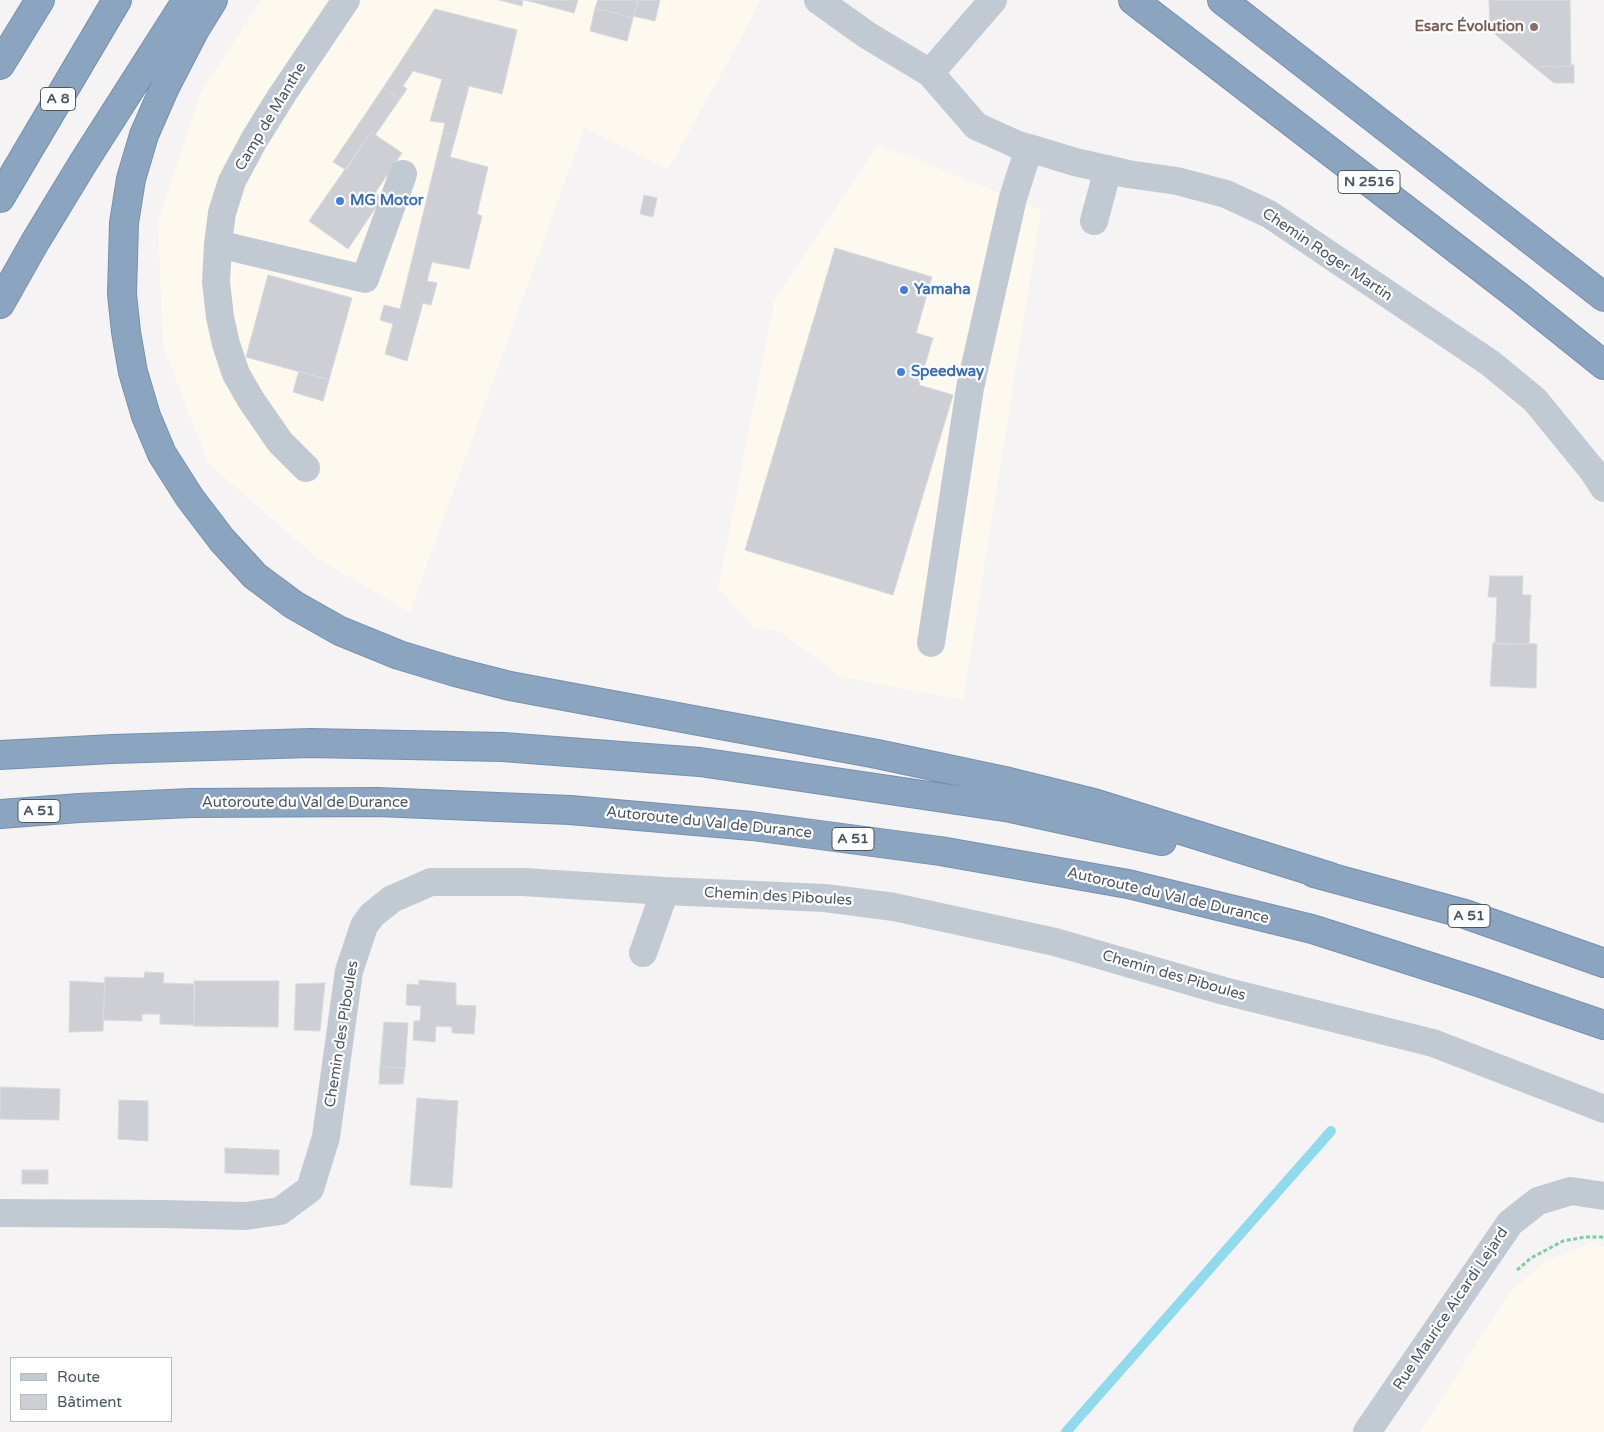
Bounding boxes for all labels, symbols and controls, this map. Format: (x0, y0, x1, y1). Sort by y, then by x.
place label: Esarc Évolution (1415, 18, 1524, 36)
marker: Esarc Évolution (1528, 21, 1540, 33)
street label: Camp de Manthe (232, 60, 310, 174)
road number: A 8 (40, 88, 76, 110)
road number: N 2516 (1338, 170, 1400, 193)
place label: MG Motor (350, 192, 424, 210)
marker: MG Motor (334, 195, 346, 207)
street label: Chemin Roger Martin (1258, 205, 1396, 305)
place label: Yamaha (914, 281, 971, 299)
marker: Yamaha (898, 284, 910, 296)
place label: Speedway (911, 363, 984, 381)
marker: Speedway (895, 366, 907, 378)
street label: Autoroute du Val de Durance (202, 794, 408, 812)
road number: A 51 (18, 799, 60, 822)
street label: Autoroute du Val de Durance (605, 803, 813, 843)
road number: A 51 (832, 828, 874, 851)
street label: Autoroute du Val de Durance (1065, 864, 1271, 928)
street label: Chemin des Piboules (703, 884, 853, 910)
road number: A 51 (1448, 904, 1490, 928)
street label: Chemin des Piboules (1100, 947, 1248, 1005)
street label: Chemin des Piboules (321, 959, 363, 1109)
street label: Rue Maurice Aicardi Lejard (1390, 1224, 1512, 1394)
legend (10, 1357, 172, 1422)
text: Route (57, 1368, 100, 1386)
text: Bâtiment (57, 1393, 122, 1411)

